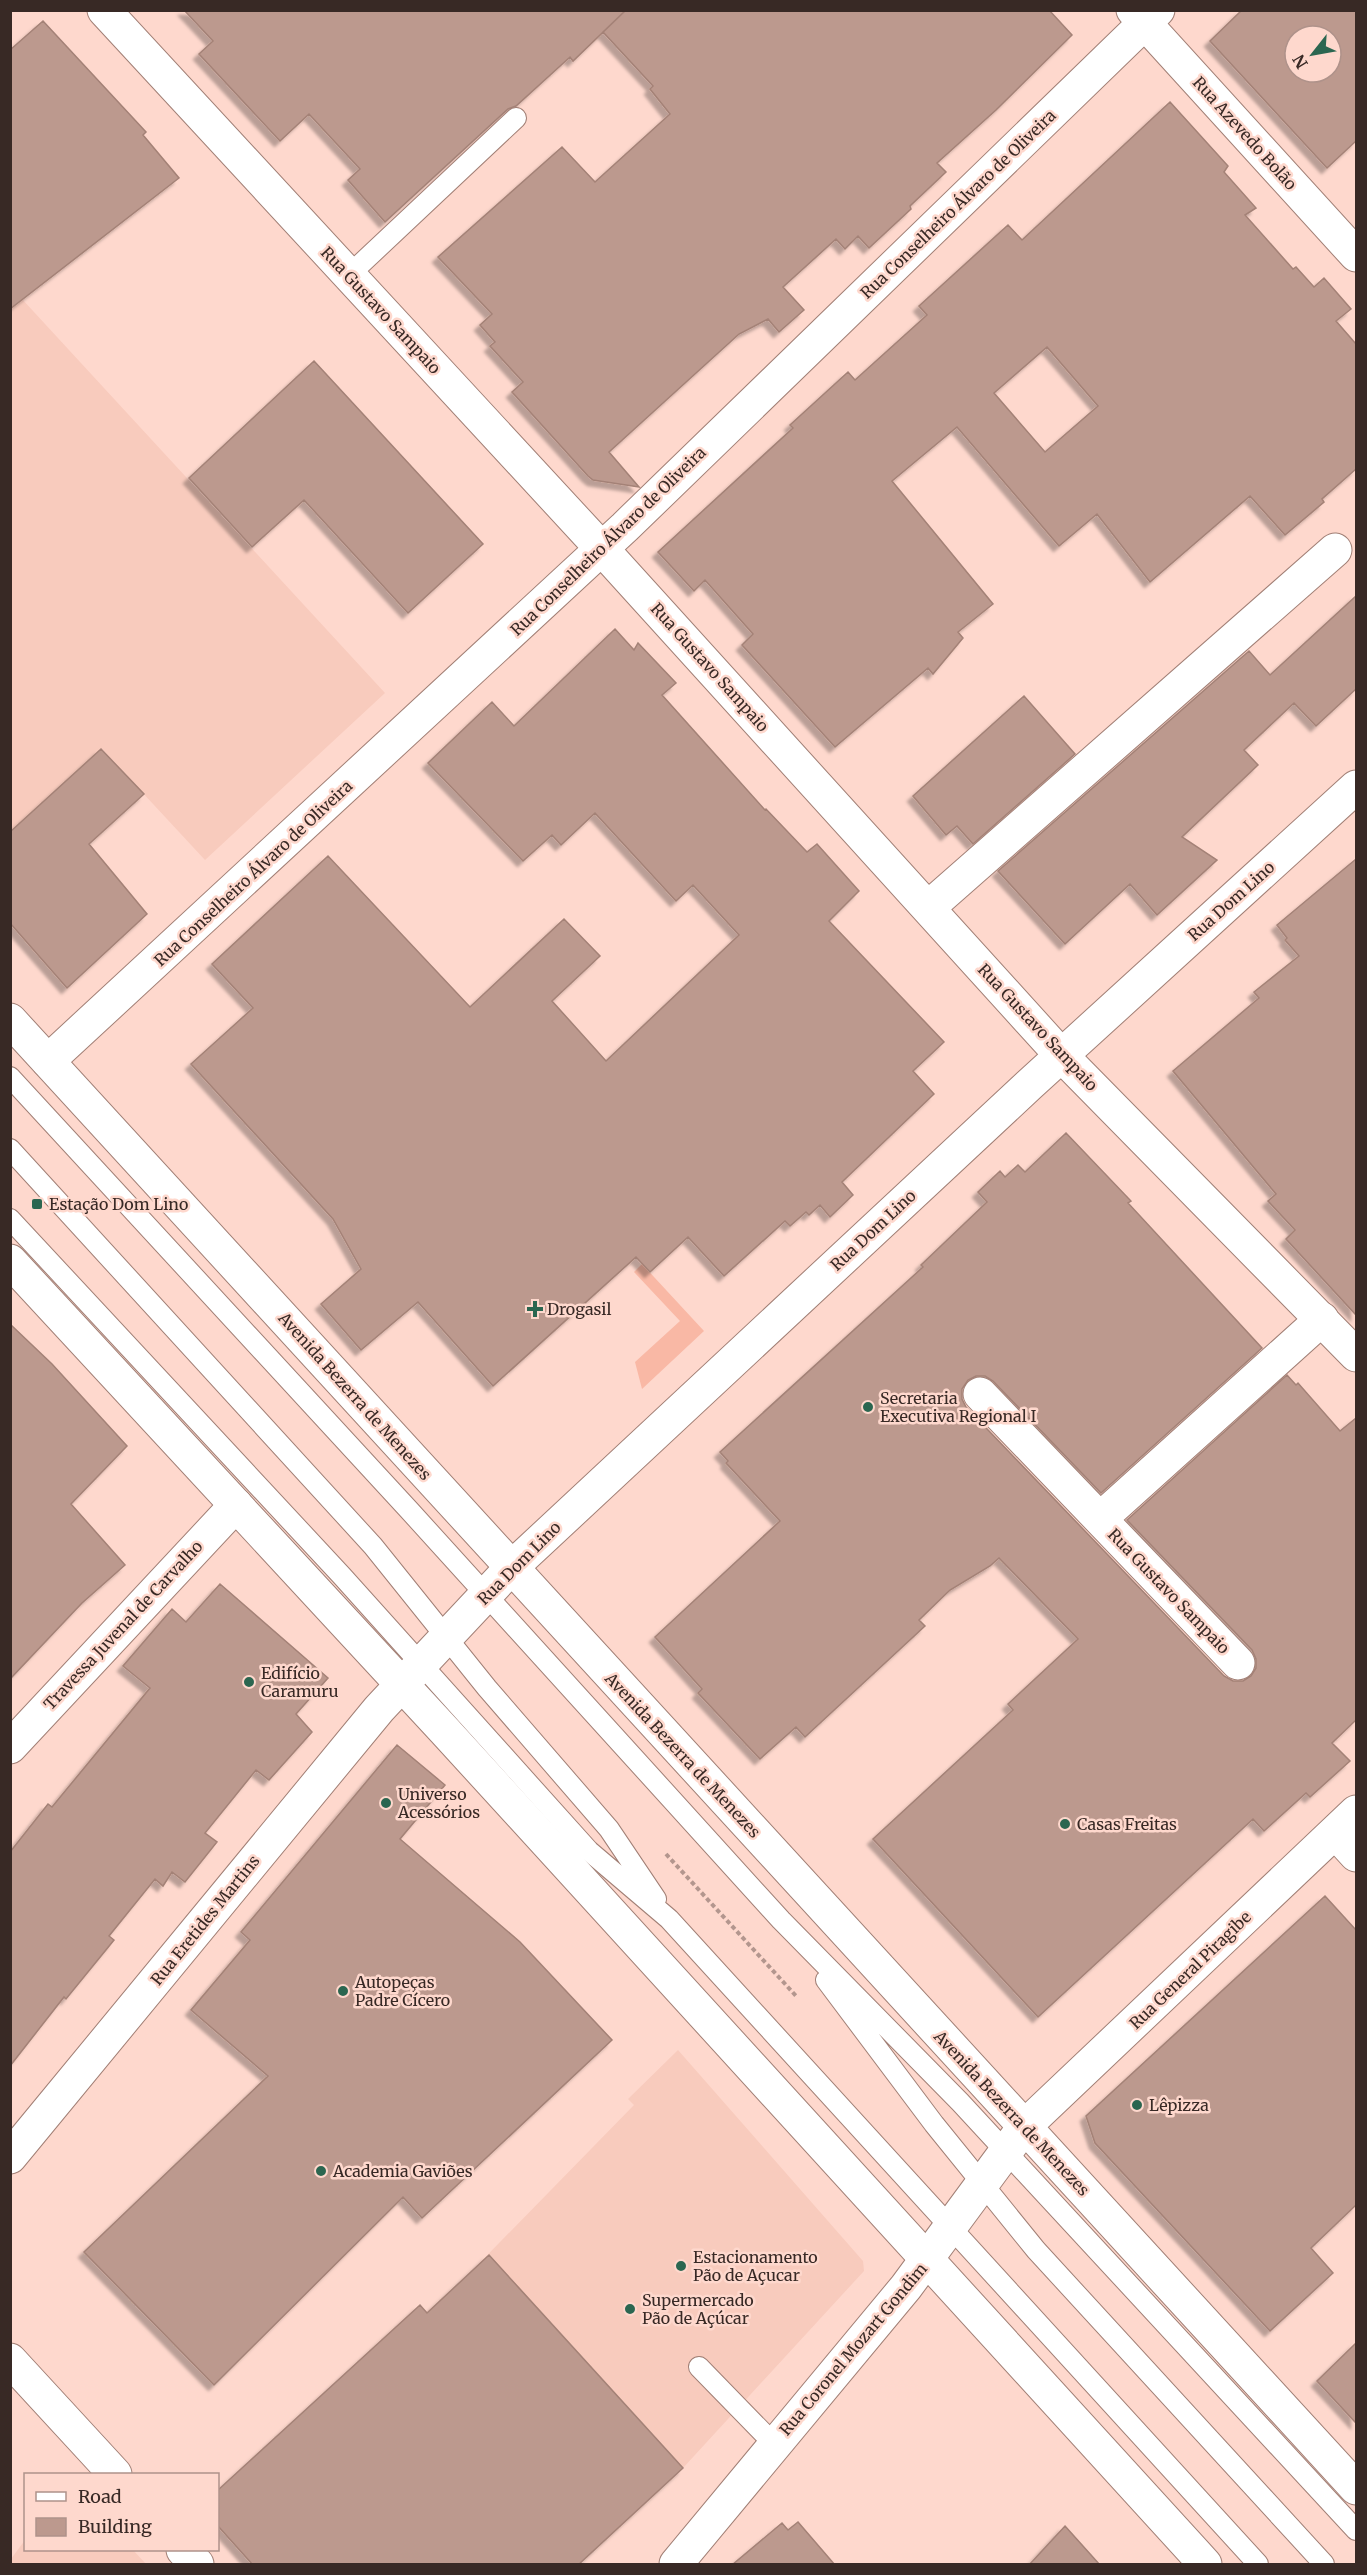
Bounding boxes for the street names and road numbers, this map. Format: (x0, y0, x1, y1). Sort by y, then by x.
street label: Rua Azevedo Bolão (1189, 72, 1301, 194)
street label: Rua Conselheiro Álvaro de Oliveira (856, 105, 1060, 303)
street label: Rua Gustavo Sampaio (317, 242, 445, 378)
street label: Rua Conselheiro Álvaro de Oliveira (506, 442, 710, 640)
street label: Rua Gustavo Sampaio (647, 598, 773, 736)
street label: Rua Conselheiro Álvaro de Oliveira (150, 776, 357, 970)
street label: Rua Dom Lino (1184, 857, 1278, 945)
street label: Rua Gustavo Sampaio (974, 959, 1102, 1095)
street label: Rua Dom Lino (826, 1185, 920, 1275)
street label: Avenida Bezerra de Menezes (274, 1307, 436, 1484)
street label: Rua Dom Lino (473, 1517, 565, 1609)
street label: Rua Gustavo Sampaio (1104, 1524, 1234, 1658)
street label: Travessa Juvenal de Carvalho (39, 1536, 207, 1714)
street label: Avenida Bezerra de Menezes (600, 1668, 765, 1842)
street label: Rua Eretides Martins (146, 1851, 264, 1989)
street label: Rua General Piragibe (1125, 1907, 1255, 2033)
street label: Avenida Bezerra de Menezes (929, 2026, 1094, 2200)
street label: Rua Coronel Mozart Gondim (775, 2259, 931, 2439)

